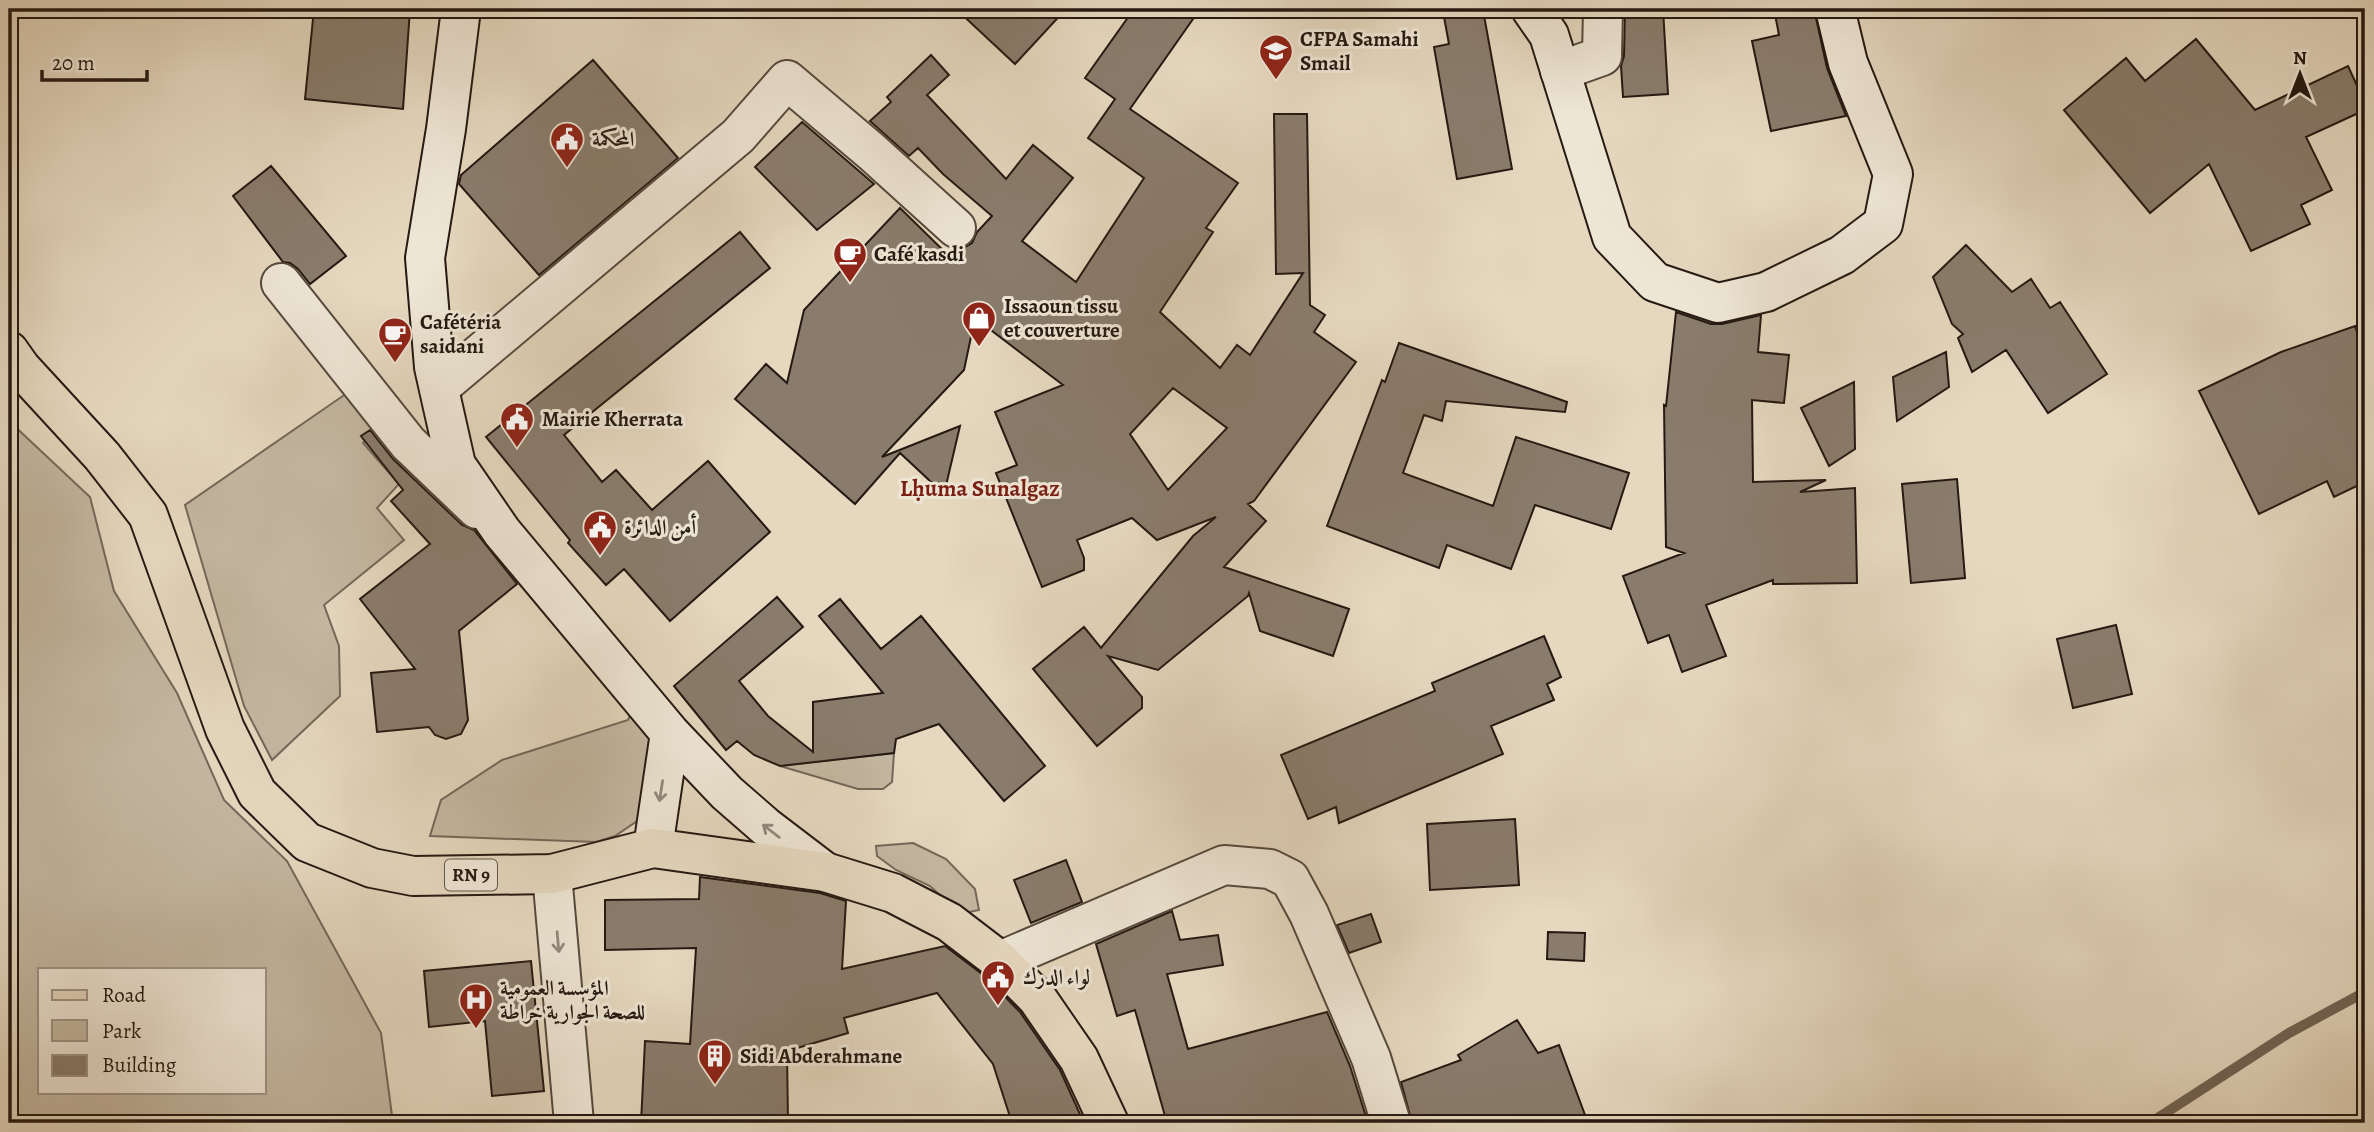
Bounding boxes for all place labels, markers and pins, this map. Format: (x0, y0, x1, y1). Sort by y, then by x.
place label: CFPA Samahi Smail (1300, 25, 1419, 77)
school or university icon: CFPA Samahi Smail (1257, 32, 1295, 81)
public building icon: المحكمة (548, 120, 586, 169)
place label: المحكمة (592, 125, 634, 153)
cafe icon: Café kasdi (831, 235, 869, 284)
place label: Café kasdi (874, 240, 964, 268)
place label: Issaoun tissu et couverture (1004, 292, 1120, 344)
shop icon: Issaoun tissu et couverture (960, 299, 998, 348)
place label: Cafétéria saidani (420, 308, 502, 360)
cafe icon: Cafétéria saidani (376, 315, 414, 364)
public building icon: Mairie Kherrata (498, 400, 536, 449)
place label: Mairie Kherrata (542, 405, 684, 433)
public building icon: أمن الدائرة (581, 508, 619, 557)
place label: أمن الدائرة (624, 513, 696, 541)
public building icon: لواء الدرك (979, 958, 1017, 1007)
place label: لواء الدرك (1023, 963, 1090, 991)
place label: المؤسسة العمومية للصحة الجوارية خراطة (500, 974, 645, 1026)
hospital icon: المؤسسة العمومية للصحة الجوارية خراطة (457, 981, 495, 1030)
building icon: Sidi Abderahmane (696, 1037, 734, 1086)
place label: Sidi Abderahmane (740, 1042, 903, 1070)

